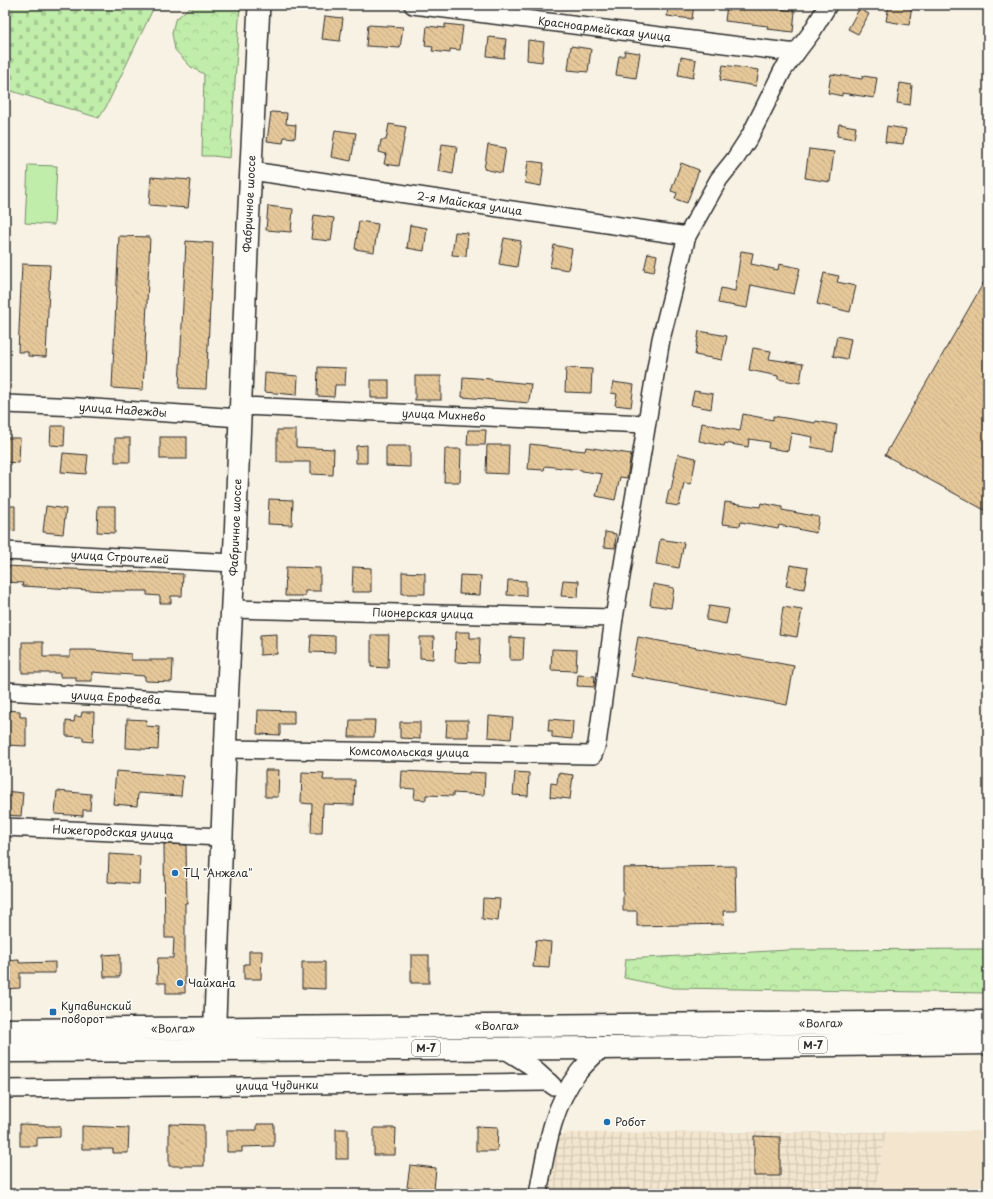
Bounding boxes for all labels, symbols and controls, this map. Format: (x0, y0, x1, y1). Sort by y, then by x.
street label: Красноармейская улица (537, 12, 672, 45)
street label: Фабричное шоссе (238, 154, 260, 253)
street label: 2-я Майская улица (416, 187, 524, 219)
street label: улица Надежды (78, 398, 167, 421)
street label: улица Михнево (402, 404, 486, 425)
street label: Фабричное шоссе (224, 478, 246, 577)
street label: улица Строителей (70, 545, 169, 568)
street label: Пионерская улица (372, 603, 474, 623)
street label: улица Ерофеева (70, 686, 161, 708)
street label: Комсомольская улица (349, 742, 469, 761)
street label: Нижегородская улица (52, 820, 174, 843)
place label: ТЦ "Анжела" (183, 864, 252, 881)
marker: ТЦ "Анжела" (170, 868, 180, 878)
place label: Чайхана (188, 974, 236, 991)
marker: Чайхана (175, 978, 185, 988)
place label: Купавинский поворот (61, 997, 131, 1027)
marker: Купавинский поворот (48, 1007, 58, 1017)
street label: «Волга» (799, 1014, 843, 1032)
street label: «Волга» (475, 1017, 519, 1034)
street label: «Волга» (151, 1019, 195, 1037)
road number: М-7 (799, 1037, 827, 1053)
road number: М-7 (412, 1040, 440, 1056)
street label: улица Чудинки (235, 1076, 319, 1094)
place label: Робот (615, 1113, 646, 1130)
marker: Робот (602, 1117, 612, 1127)

